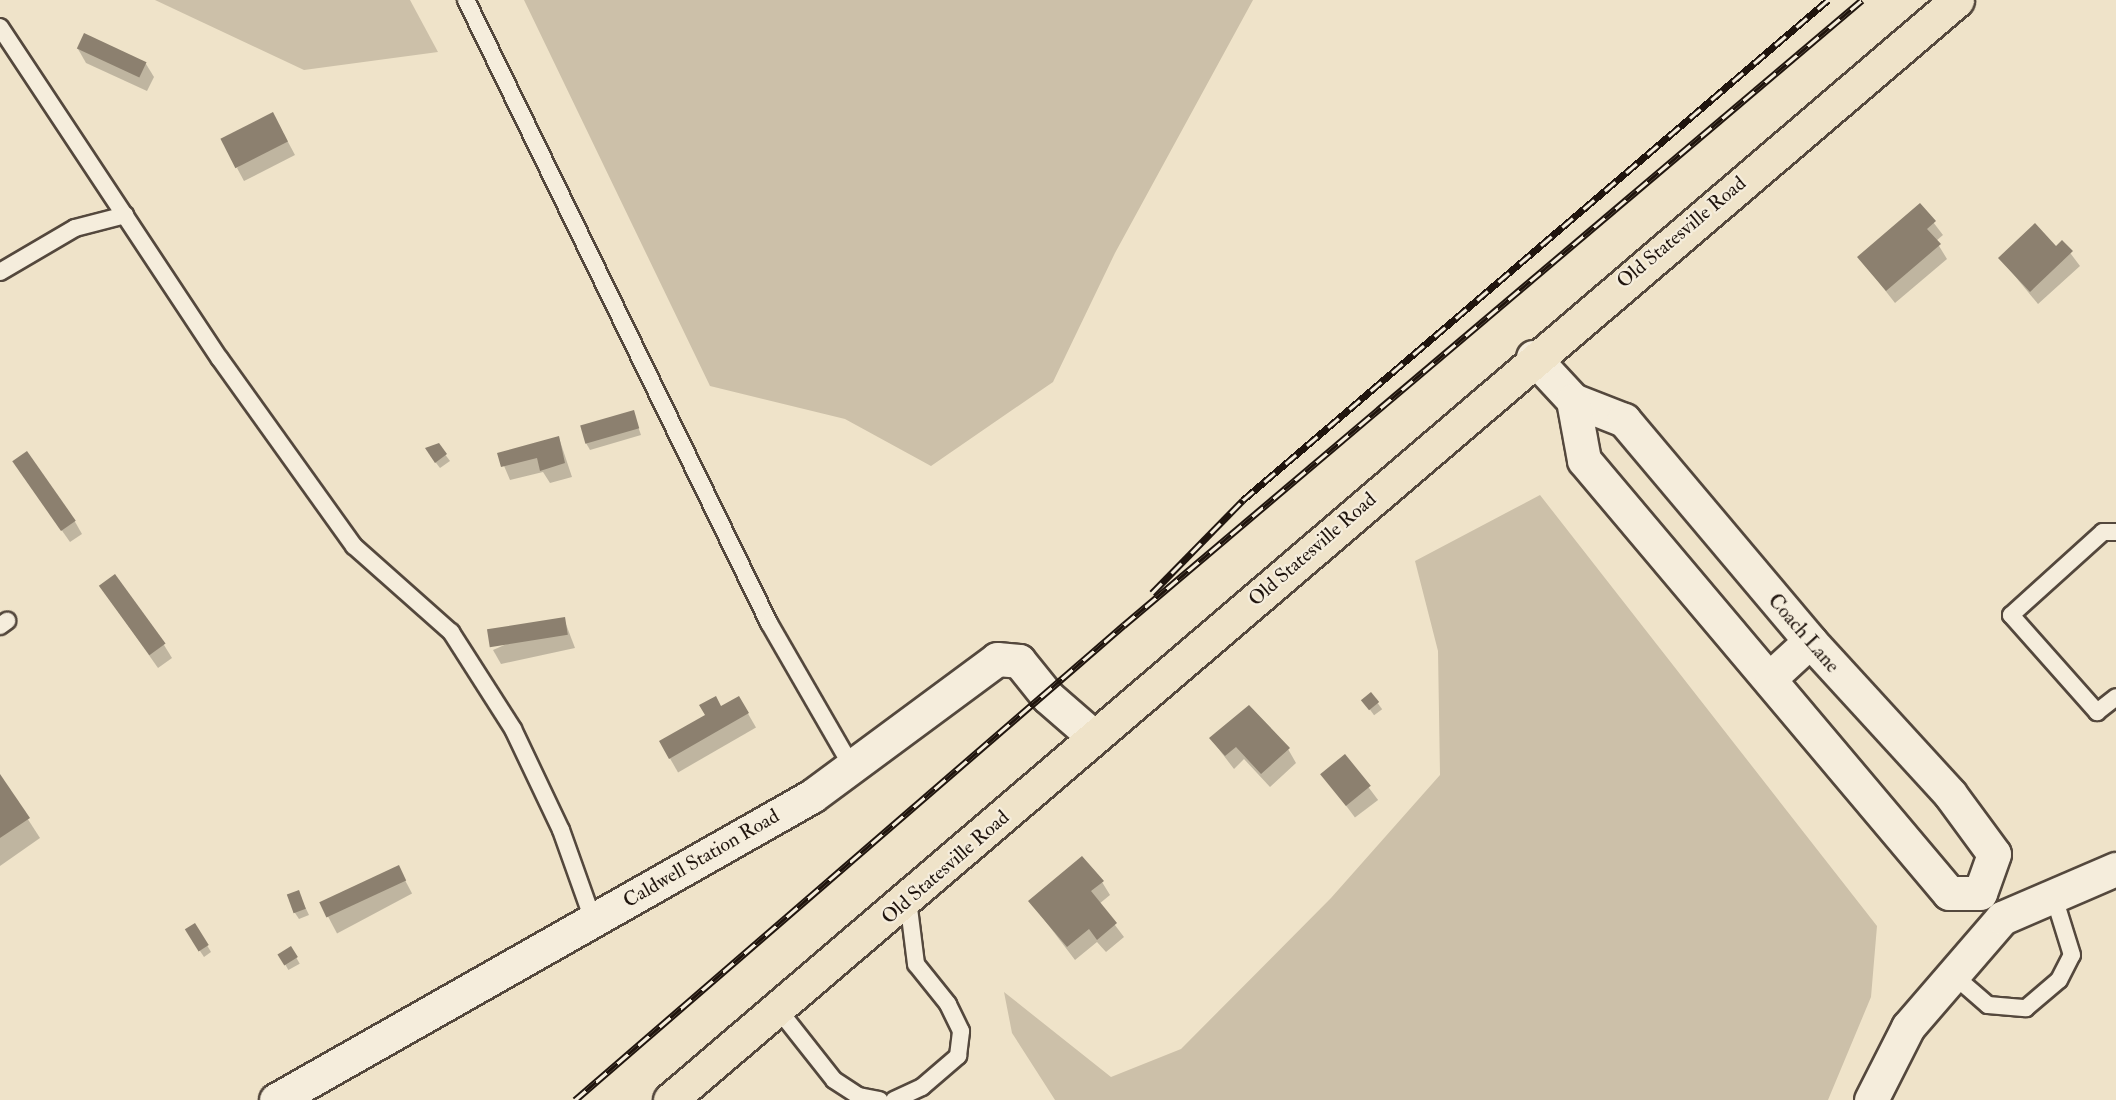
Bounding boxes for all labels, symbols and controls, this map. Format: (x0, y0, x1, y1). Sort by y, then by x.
street label: Old Statesville Road (1612, 171, 1750, 293)
street label: Old Statesville Road (1243, 487, 1381, 611)
street label: Coach Lane (1763, 589, 1845, 677)
street label: Caldwell Station Road (619, 804, 783, 912)
street label: Old Statesville Road (876, 805, 1014, 929)

